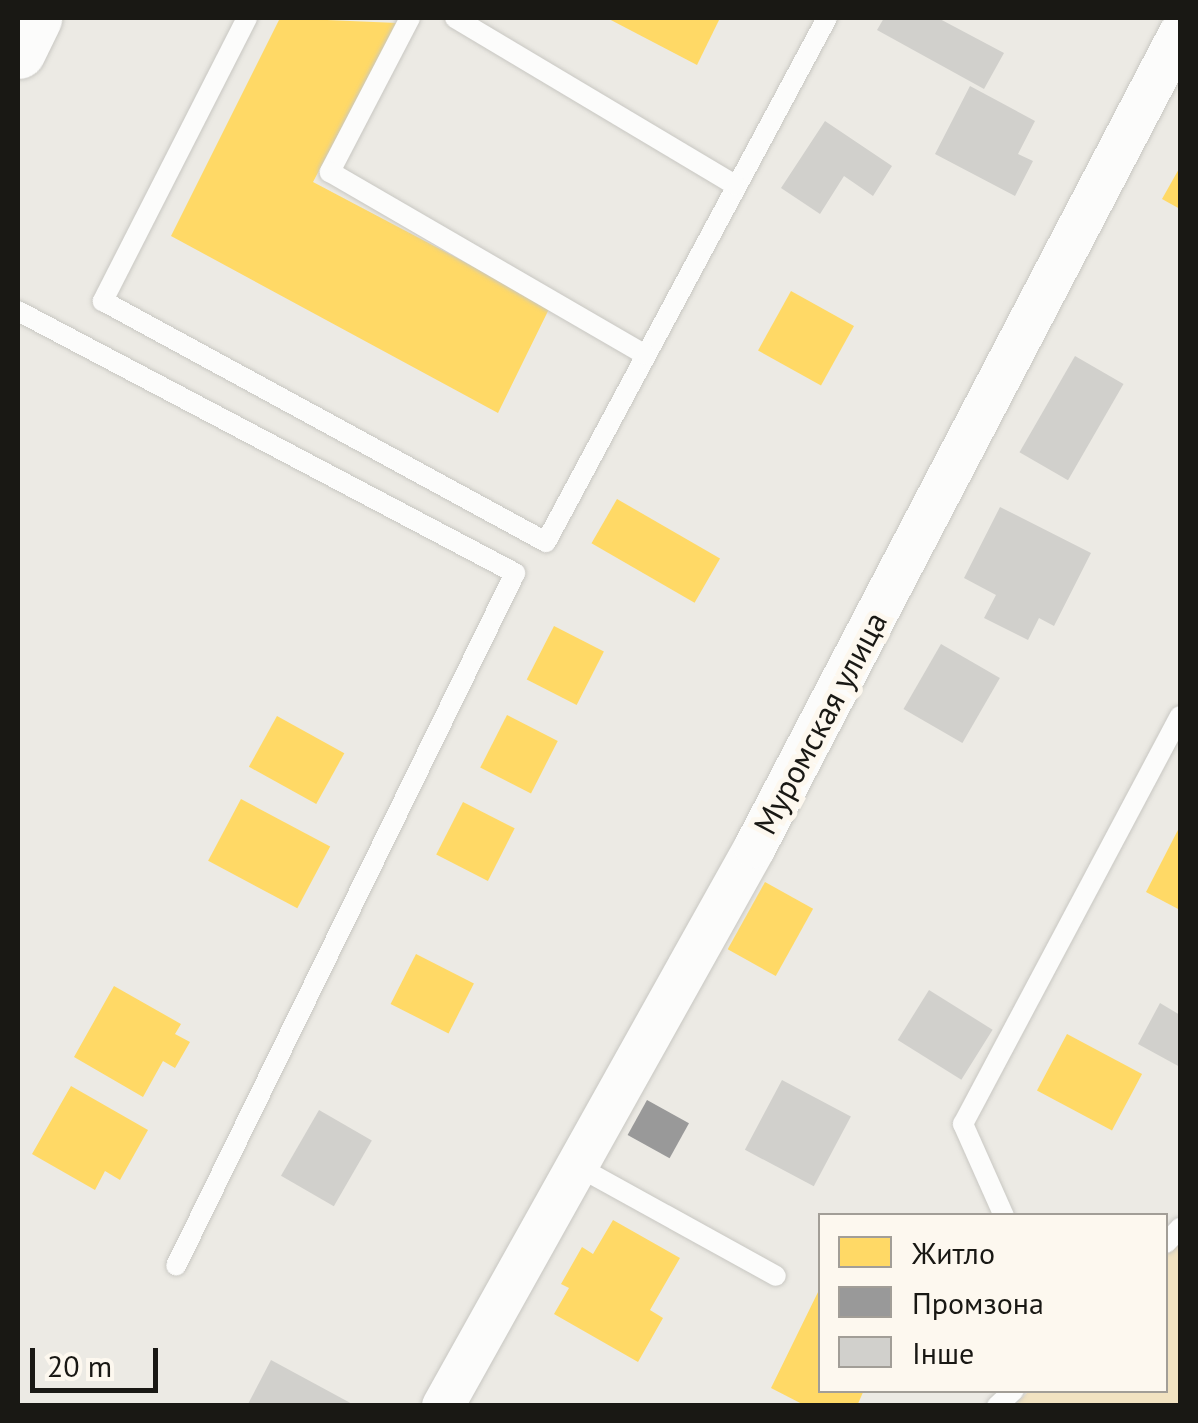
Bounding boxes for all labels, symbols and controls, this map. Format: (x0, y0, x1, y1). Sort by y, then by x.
street label: Муромская улица (745, 605, 895, 841)
legend (818, 1213, 1168, 1393)
text: Житло (912, 1233, 995, 1272)
text: Промзона (912, 1283, 1044, 1322)
scale bar (35, 1328, 162, 1390)
text: Інше (912, 1333, 974, 1372)
text: 20 m (47, 1346, 112, 1385)

